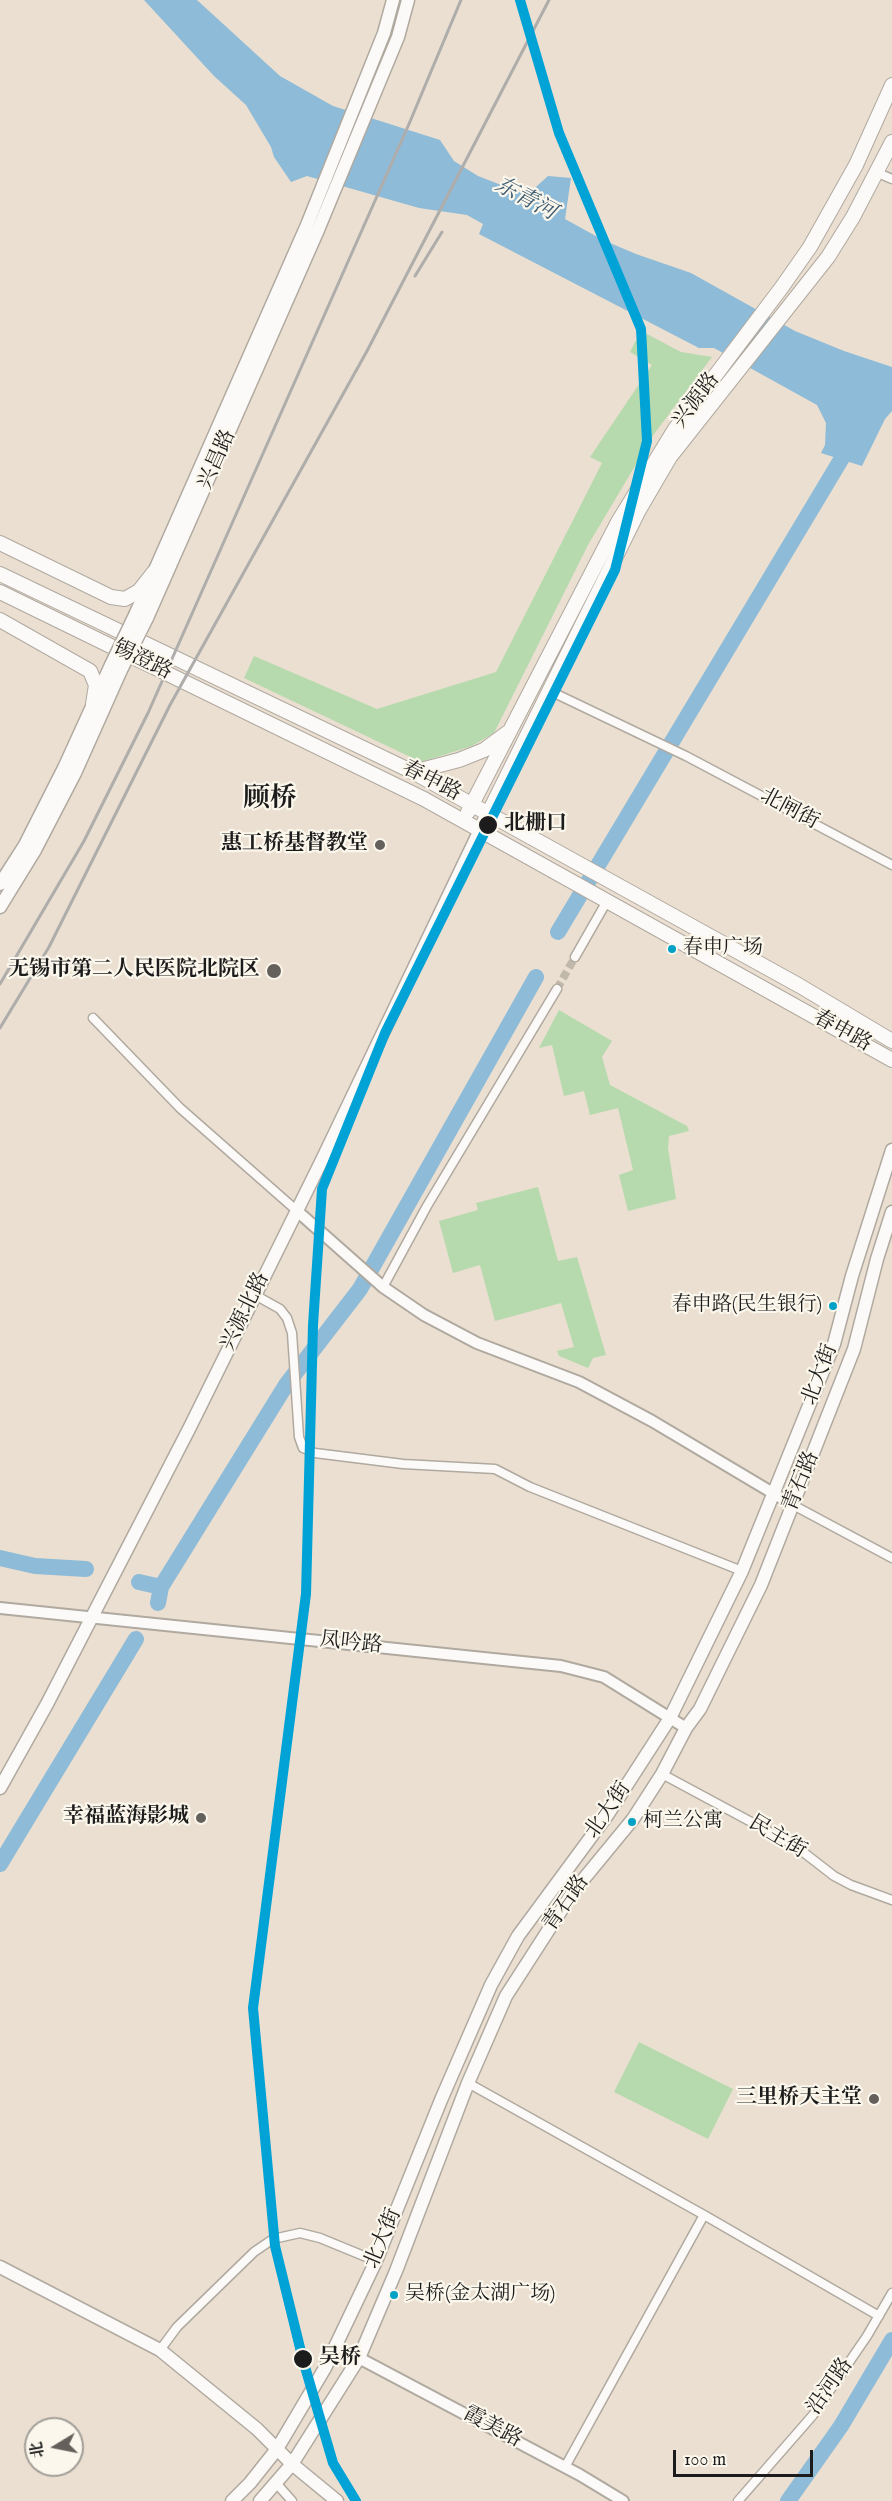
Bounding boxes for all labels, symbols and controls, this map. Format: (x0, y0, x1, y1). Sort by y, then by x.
water label: 东青河 (490, 173, 560, 227)
street label: 兴源路 (668, 368, 726, 434)
street label: 兴昌路 (194, 426, 242, 494)
street label: 锡澄路 (108, 636, 176, 686)
street label: 春申路 (397, 756, 465, 808)
district label: 顾桥 (243, 784, 297, 816)
street label: 北闸街 (755, 784, 823, 836)
place label: 北栅口 (504, 812, 567, 838)
marker: 北栅口 (477, 814, 499, 836)
place label: 惠工桥基督教堂 (221, 832, 368, 858)
marker: 惠工桥基督教堂 (373, 838, 387, 852)
place label: 春申广场 (683, 937, 763, 961)
marker: 春申广场 (666, 943, 678, 955)
place label: 无锡市第二人民医院北院区 (8, 958, 260, 984)
marker: 无锡市第二人民医院北院区 (265, 962, 283, 980)
street label: 春申路 (808, 1006, 876, 1058)
street label: 兴源北路 (216, 1269, 276, 1355)
place label: 春申路(民生银行) (672, 1294, 822, 1318)
marker: 春申路(民生银行) (827, 1300, 839, 1312)
street label: 北大街 (798, 1341, 844, 1409)
street label: 青石路 (779, 1448, 825, 1516)
street label: 凤吟路 (318, 1628, 384, 1660)
street label: 北大街 (581, 1778, 637, 1844)
place label: 幸福蓝海影城 (63, 1805, 189, 1831)
place label: 柯兰公寓 (643, 1810, 723, 1834)
marker: 幸福蓝海影城 (194, 1811, 208, 1825)
street label: 民主街 (744, 1811, 810, 1865)
marker: 柯兰公寓 (626, 1816, 638, 1828)
street label: 青石路 (539, 1871, 595, 1937)
place label: 三里桥天主堂 (736, 2086, 862, 2112)
marker: 三里桥天主堂 (867, 2092, 881, 2106)
street label: 北大街 (360, 2205, 408, 2273)
place label: 吴桥(金太湖广场) (405, 2283, 555, 2307)
marker: 吴桥(金太湖广场) (388, 2289, 400, 2301)
place label: 吴桥 (319, 2346, 361, 2372)
marker: 吴桥 (292, 2348, 314, 2370)
street label: 沿河路 (803, 2354, 859, 2420)
street label: 霞美路 (458, 2402, 526, 2454)
north arrow (24, 2417, 84, 2477)
scale bar (676, 2438, 816, 2476)
text: 北 (27, 2440, 49, 2459)
text: 100 m (684, 2449, 726, 2472)

